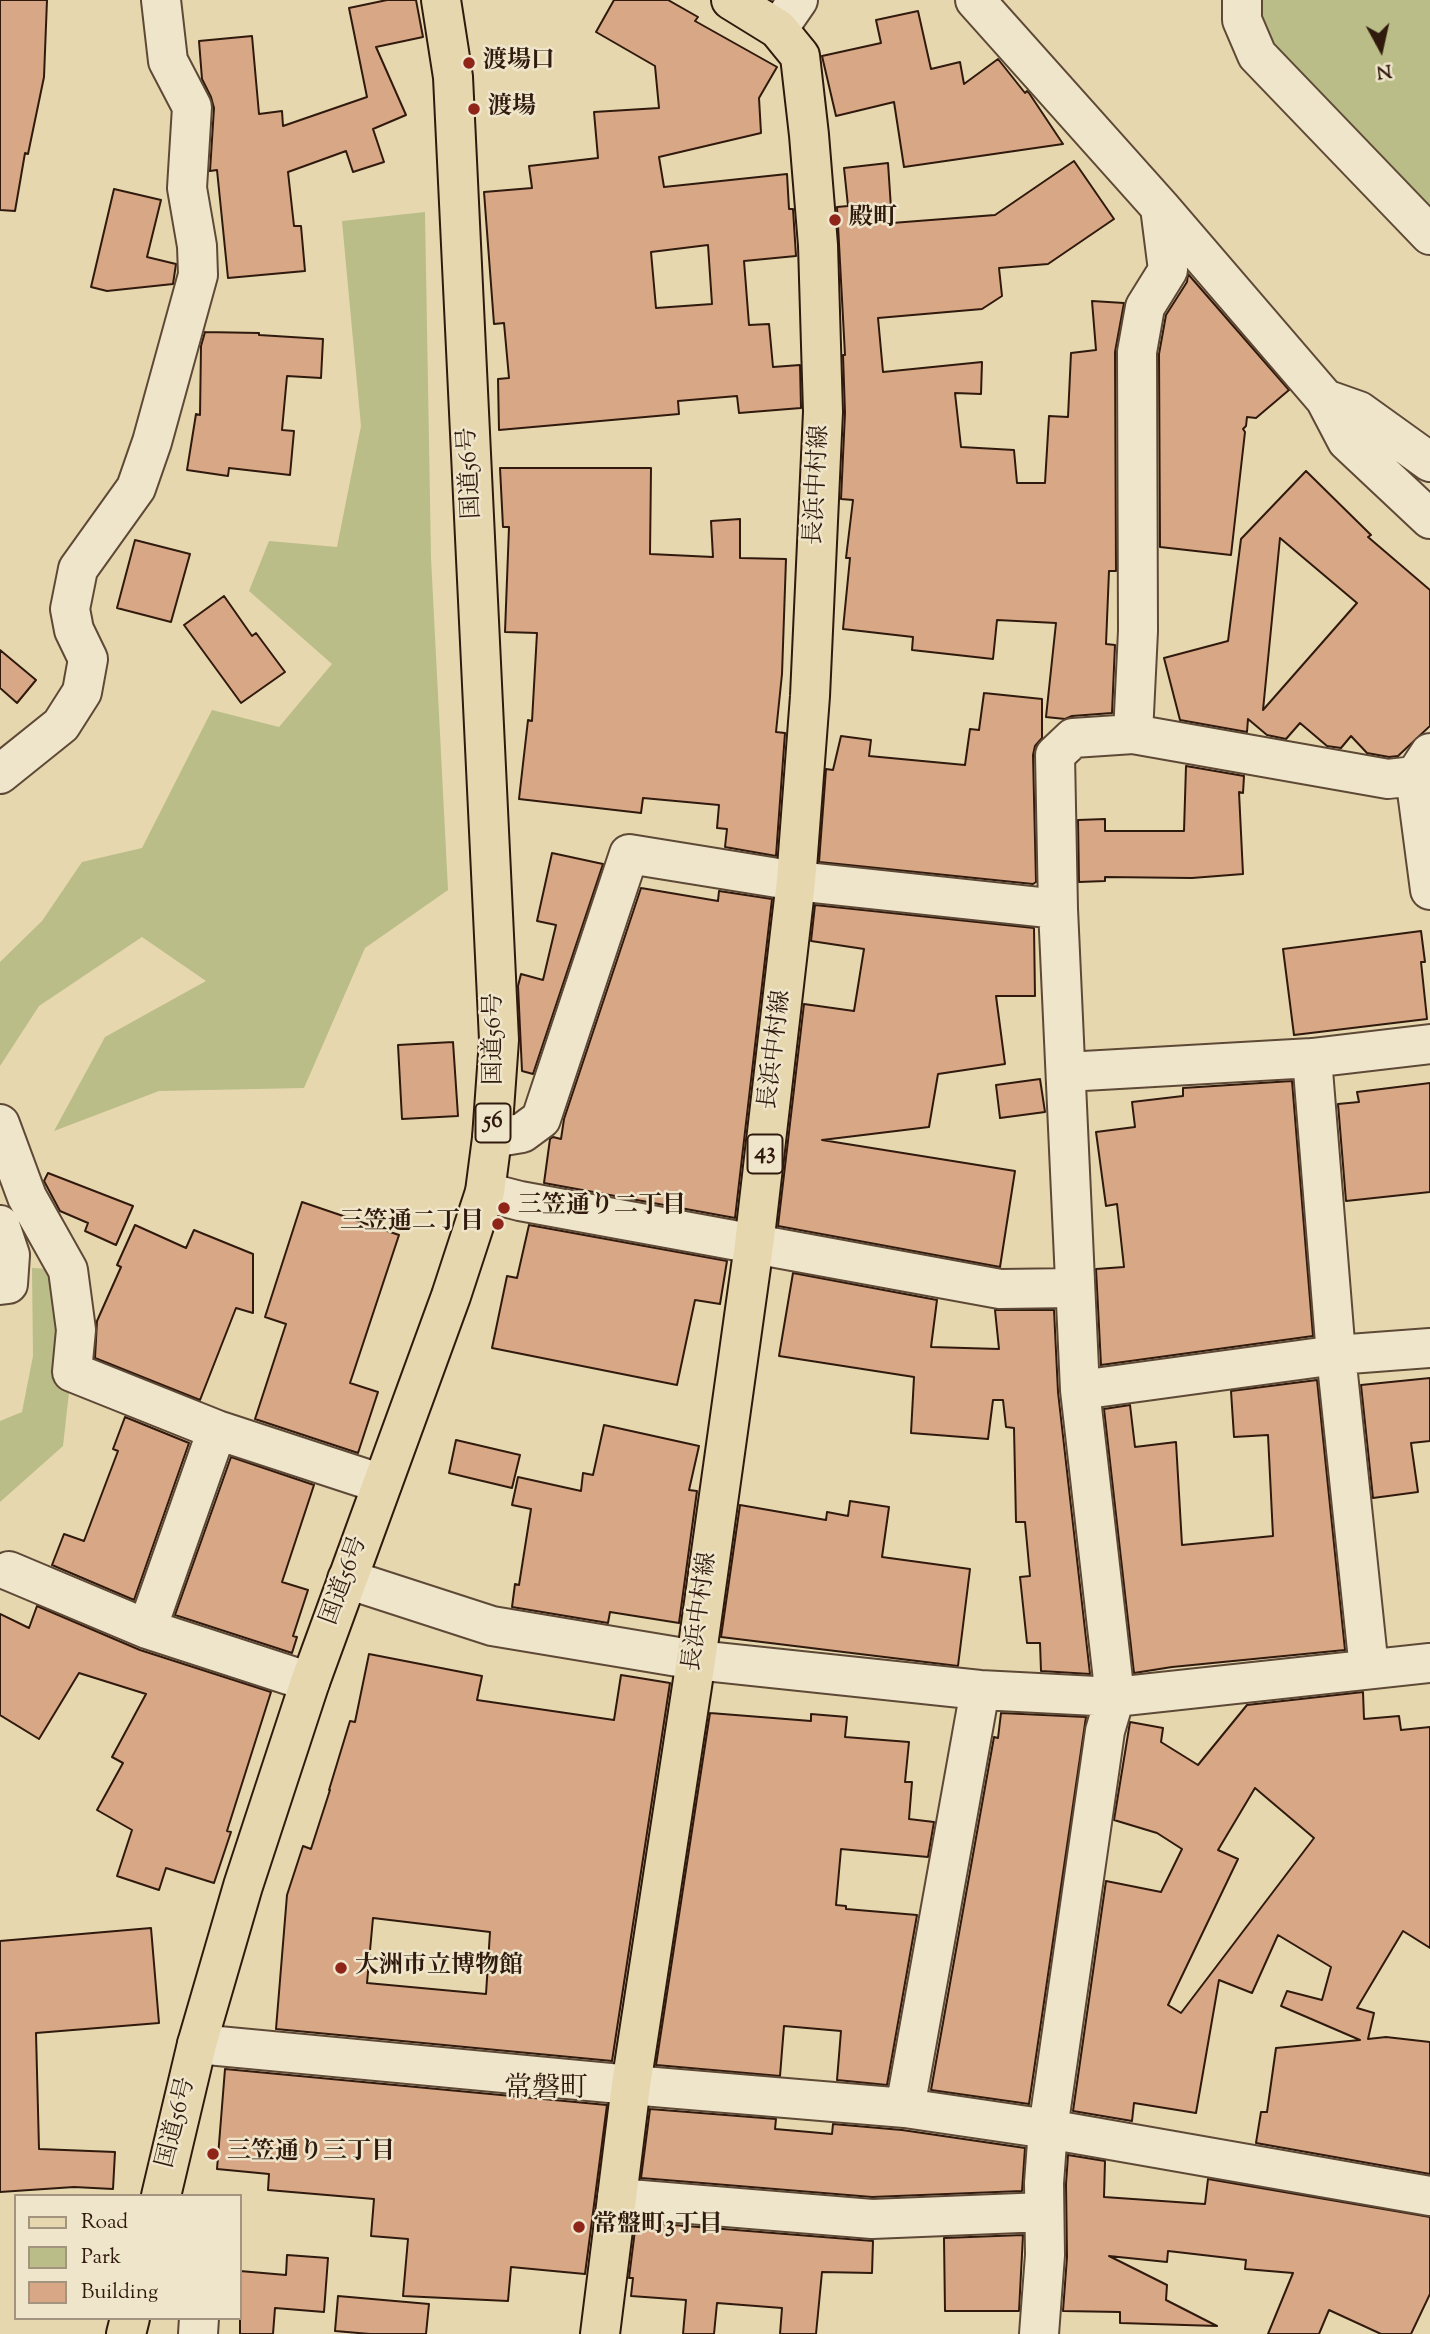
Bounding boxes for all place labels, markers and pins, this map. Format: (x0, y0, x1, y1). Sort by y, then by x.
place label: 渡場口 (483, 49, 555, 77)
marker: 渡場口 (461, 55, 477, 71)
place label: 渡場 (488, 95, 536, 123)
marker: 渡場 (466, 101, 482, 117)
place label: 殿町 (849, 206, 897, 234)
marker: 殿町 (827, 212, 843, 228)
place label: 三笠通り二丁目 (518, 1194, 686, 1222)
marker: 三笠通り二丁目 (496, 1200, 512, 1216)
place label: 三笠通二丁目 (340, 1210, 484, 1238)
marker: 三笠通二丁目 (490, 1216, 506, 1232)
place label: 大洲市立博物館 (355, 1954, 523, 1982)
marker: 大洲市立博物館 (333, 1960, 349, 1976)
place label: 三笠通り三丁目 (227, 2140, 395, 2168)
marker: 三笠通り三丁目 (205, 2146, 221, 2162)
place label: 常盤町3丁目 (593, 2213, 723, 2241)
marker: 常盤町3丁目 (571, 2219, 587, 2235)

